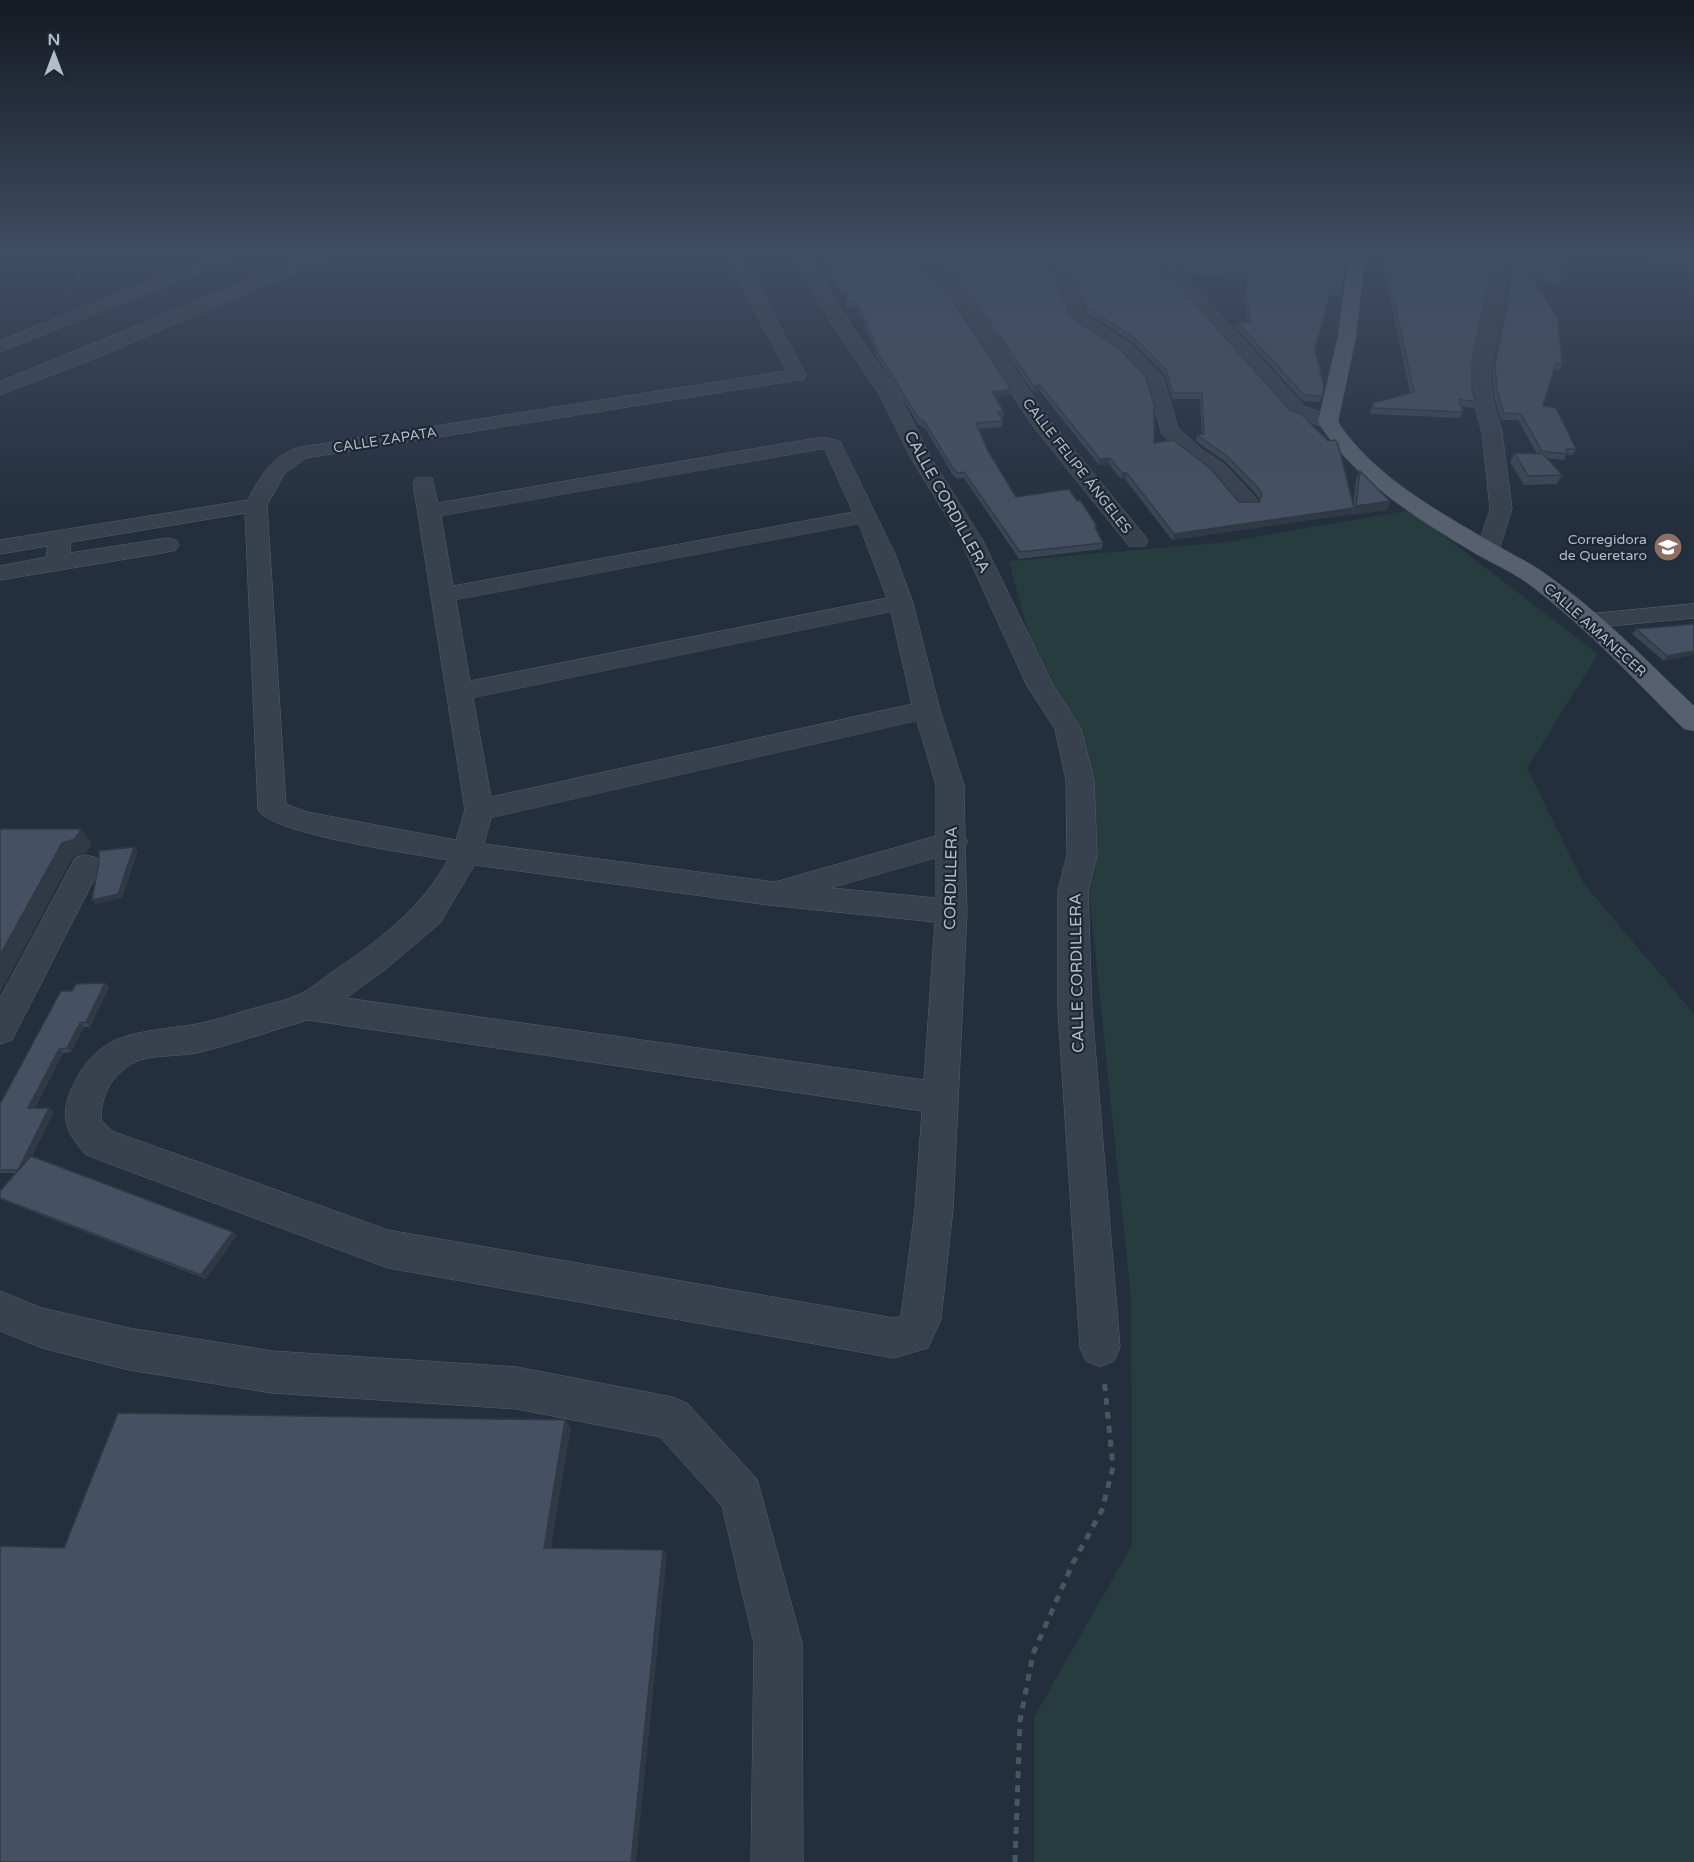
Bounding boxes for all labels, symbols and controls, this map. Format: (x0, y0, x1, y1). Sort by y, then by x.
north arrow (24, 24, 84, 84)
text: N (48, 30, 60, 50)
street label: CALLE FELIPE ÁNGELES (1019, 395, 1135, 537)
street label: CALLE ZAPATA (332, 423, 438, 457)
street label: CALLE CORDILLERA (900, 427, 994, 577)
place label: Corregidora de Queretaro (1559, 531, 1647, 564)
school or university icon: Corregidora de Queretaro (1652, 531, 1684, 563)
street label: CALLE AMANECER (1540, 580, 1650, 680)
street label: CORDILLERA (940, 826, 962, 930)
street label: CALLE CORDILLERA (1066, 893, 1088, 1053)

